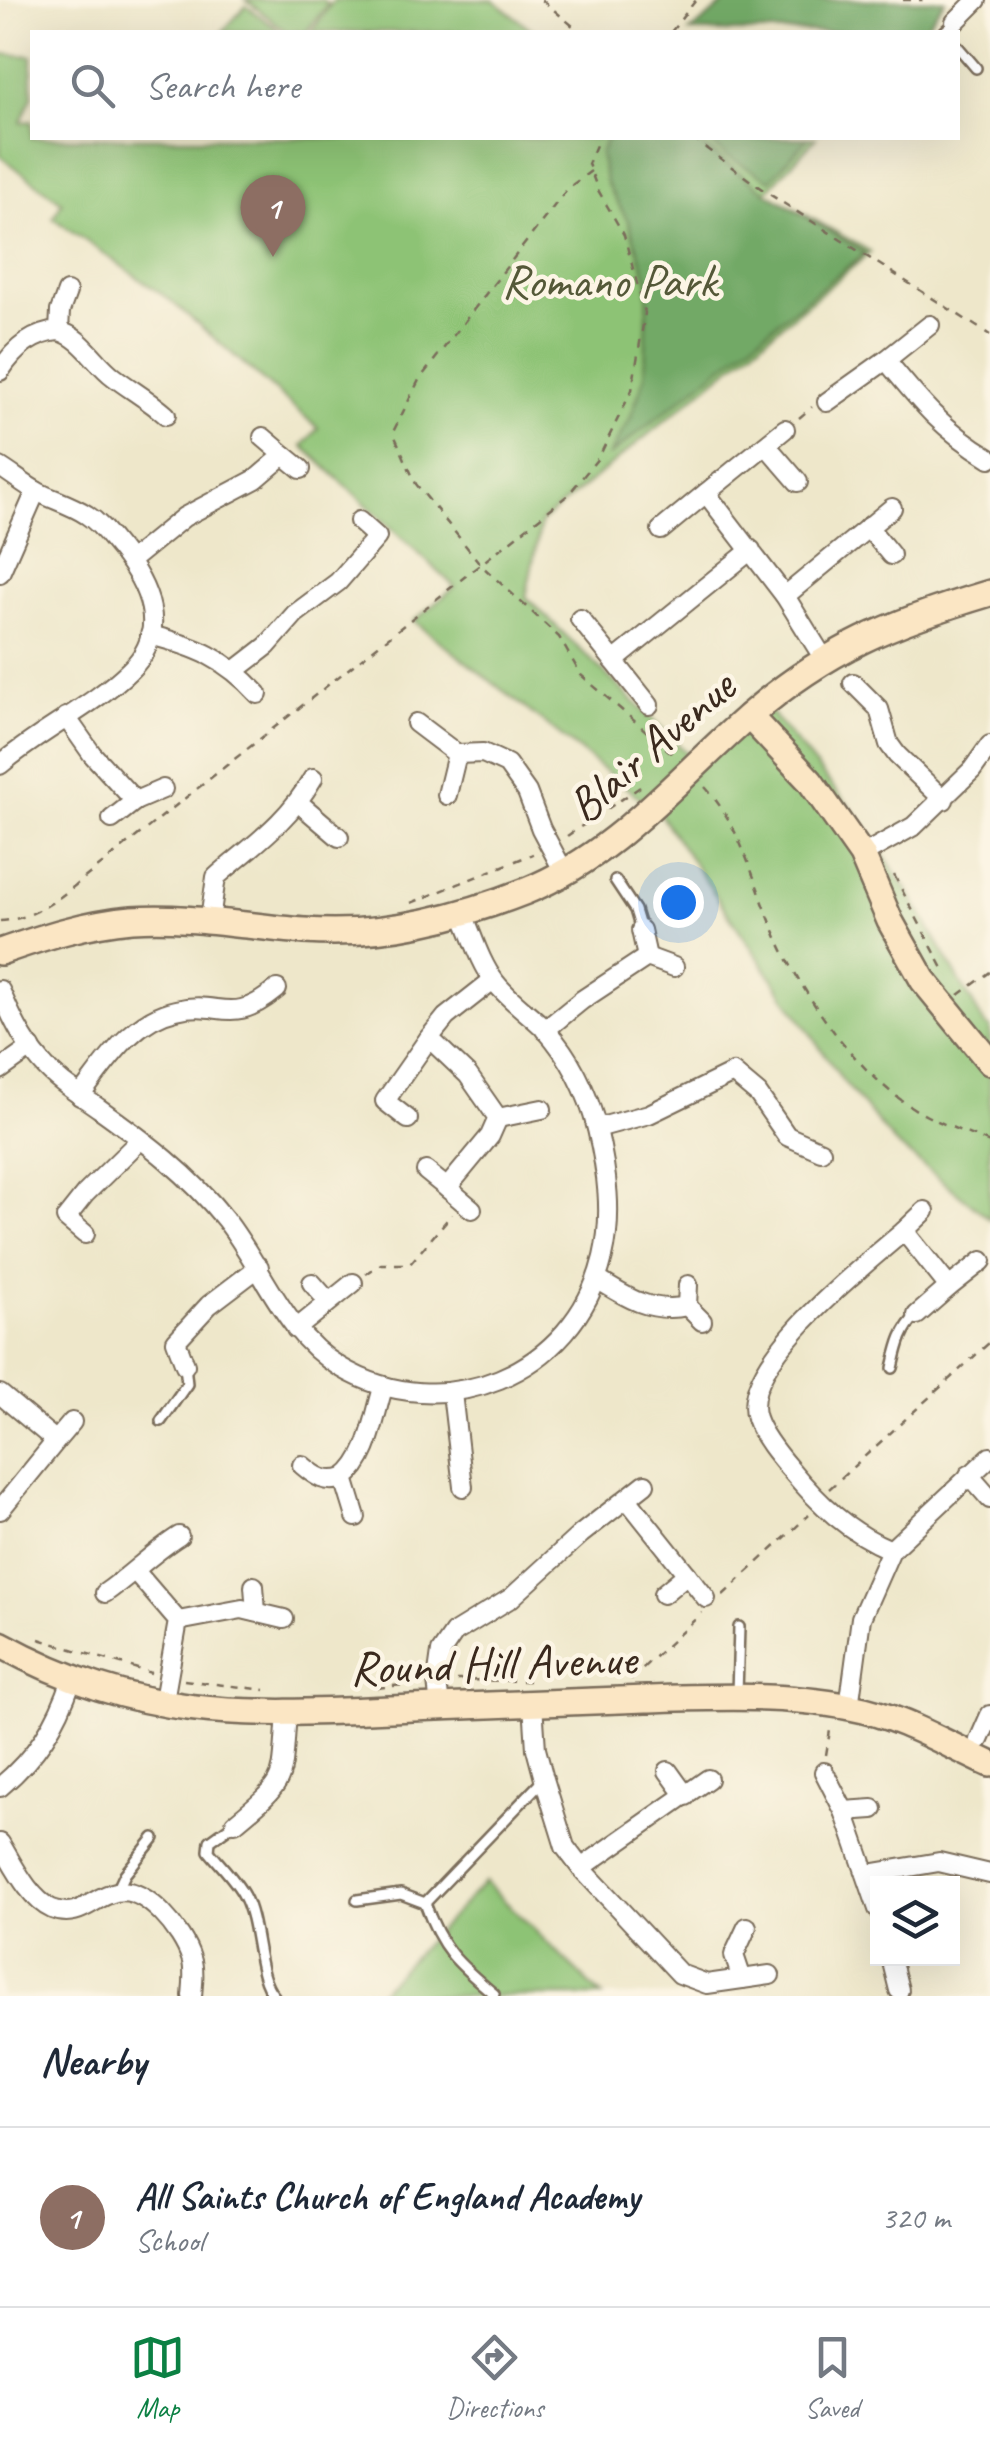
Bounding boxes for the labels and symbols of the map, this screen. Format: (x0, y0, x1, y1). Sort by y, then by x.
pin: 1 (240, 174, 306, 257)
park label: Romano Park (502, 251, 720, 311)
street label: Blair Avenue (555, 655, 750, 835)
your location (653, 877, 704, 928)
street label: Round Hill Avenue (349, 1628, 641, 1698)

